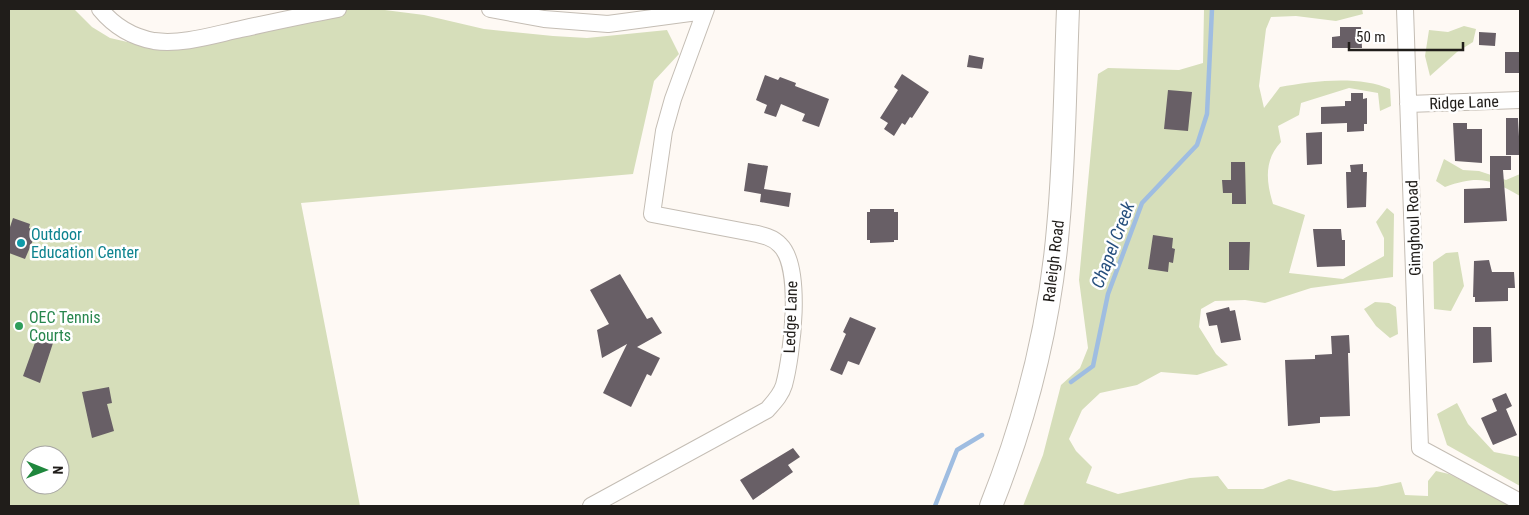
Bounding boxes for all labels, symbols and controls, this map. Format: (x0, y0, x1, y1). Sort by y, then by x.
scale bar (1349, 20, 1463, 52)
text: 50 m (1356, 28, 1386, 46)
street label: Ridge Lane (1429, 92, 1499, 113)
street label: Gimghoul Road (1402, 180, 1425, 276)
water label: Chapel Creek (1086, 198, 1139, 291)
street label: Raleigh Road (1039, 219, 1068, 303)
place label: Outdoor Education Center (31, 225, 139, 262)
marker: Outdoor Education Center (15, 237, 27, 249)
street label: Ledge Lane (780, 280, 801, 354)
place label: OEC Tennis Courts (29, 308, 101, 345)
marker: OEC Tennis Courts (13, 320, 25, 332)
north arrow (20, 445, 70, 495)
text: N (50, 466, 66, 475)

